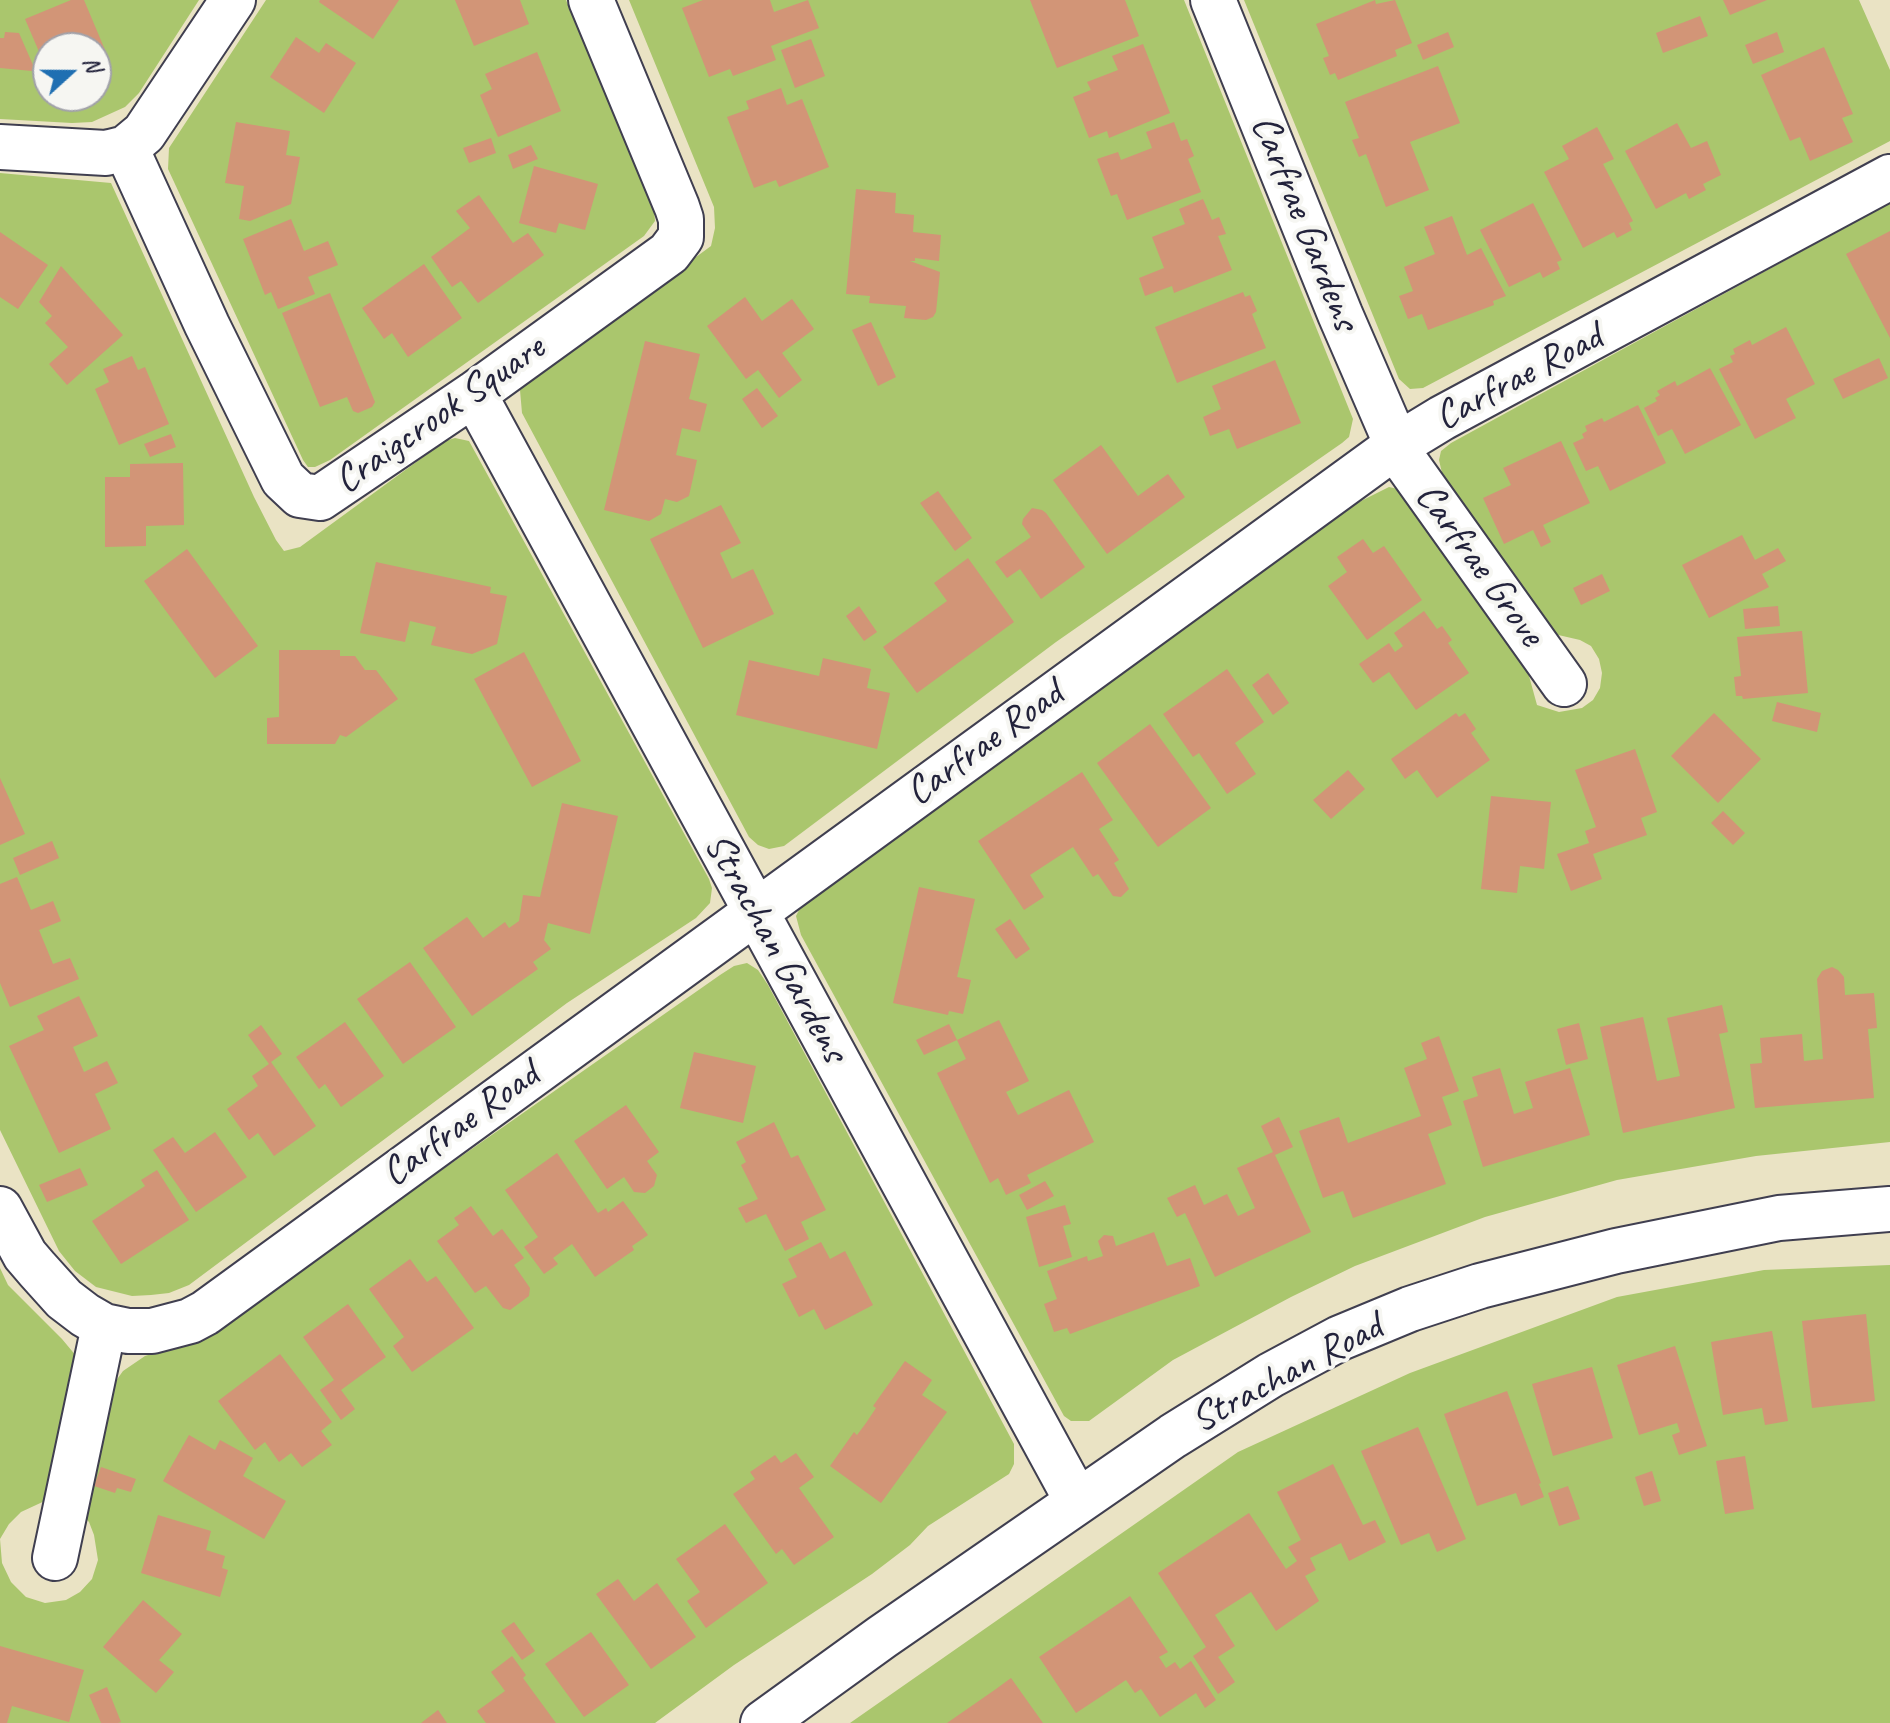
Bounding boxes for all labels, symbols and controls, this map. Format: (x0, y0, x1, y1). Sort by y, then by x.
north arrow (32, 32, 112, 112)
text: N (77, 53, 108, 75)
street label: Carfrae Gardens (1239, 109, 1369, 337)
street label: Carfrae Road (1427, 314, 1611, 442)
street label: Craigcrook Square (326, 325, 554, 505)
street label: Carfrae Grove (1404, 474, 1554, 656)
street label: Carfrae Road (897, 671, 1073, 817)
street label: Strachan Gardens (692, 825, 858, 1071)
street label: Carfrae Road (373, 1052, 549, 1198)
street label: Strachan Road (1183, 1304, 1391, 1444)

